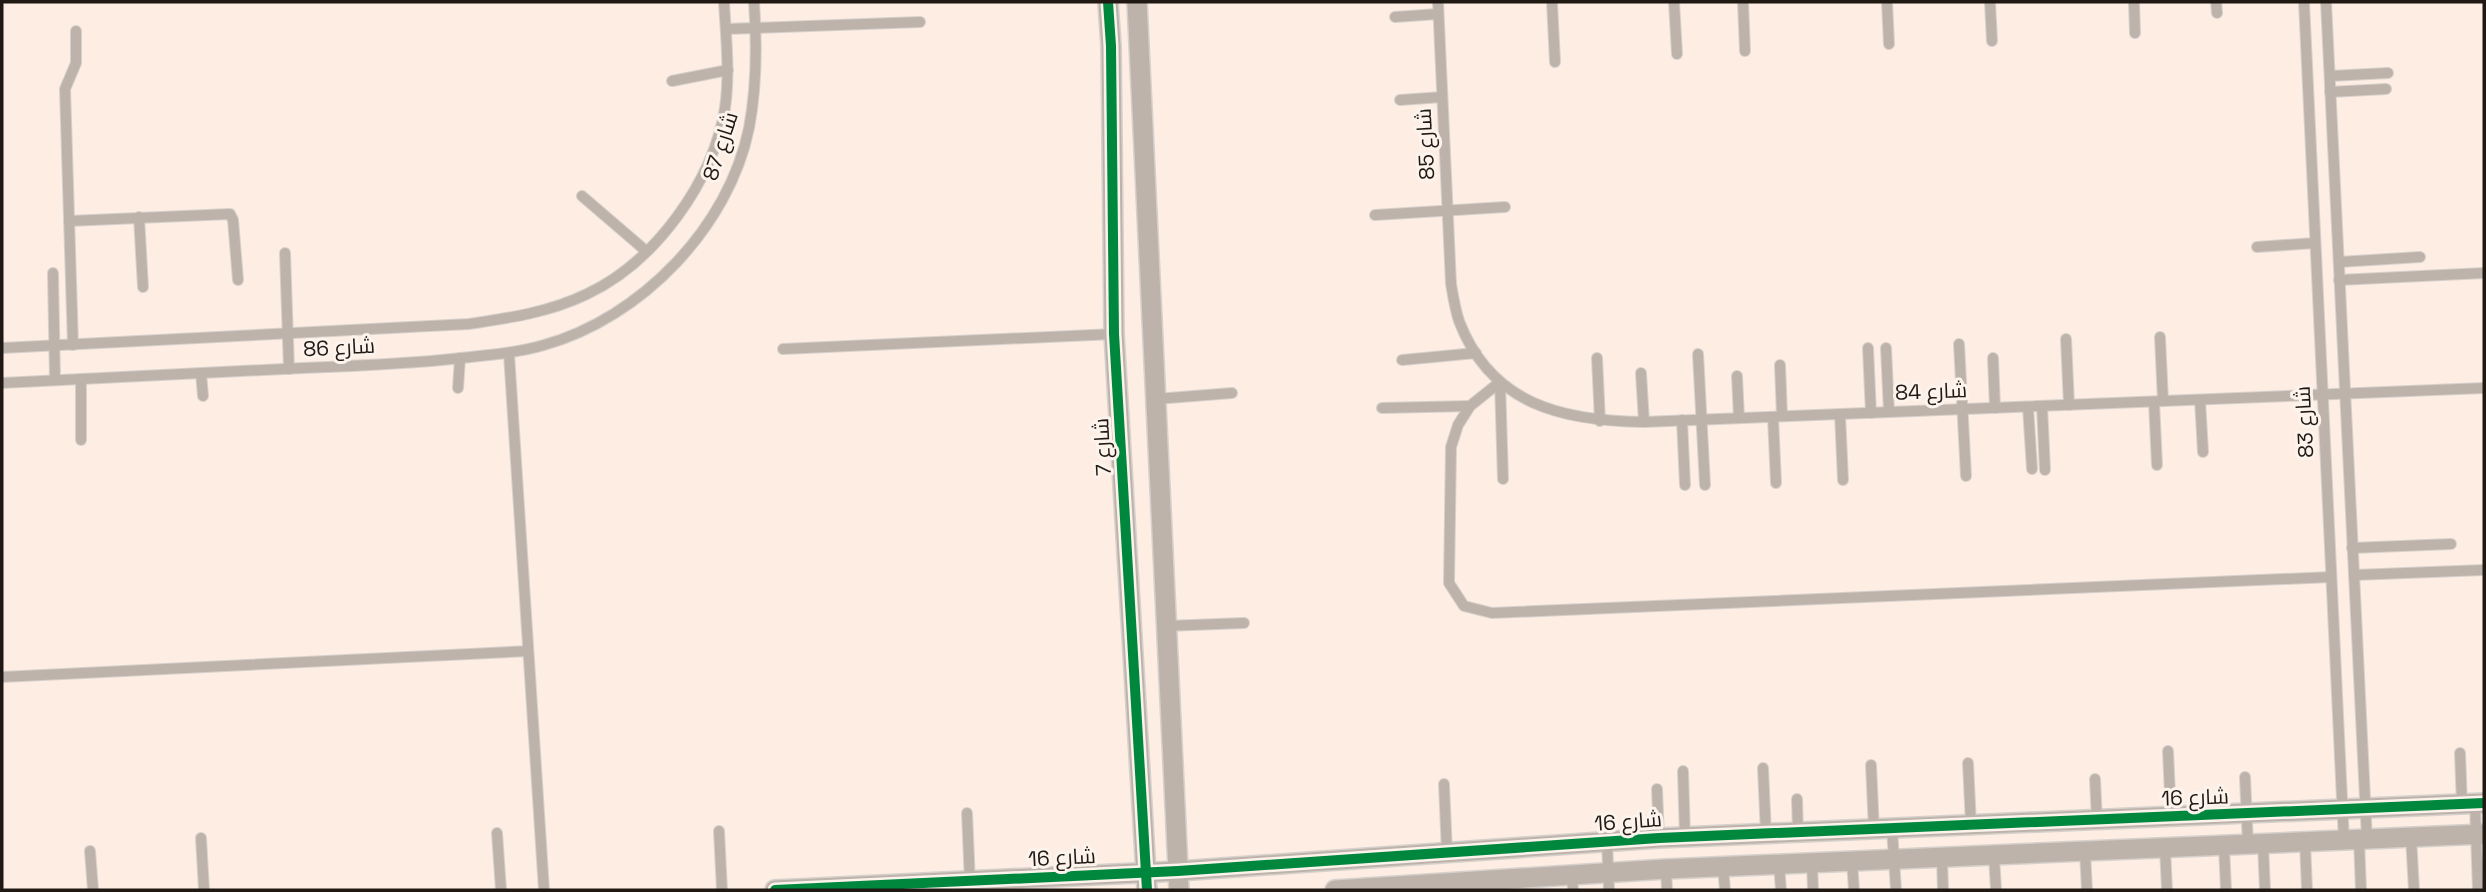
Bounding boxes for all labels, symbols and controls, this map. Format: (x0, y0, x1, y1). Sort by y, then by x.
street label: شارع 85 (1410, 107, 1441, 181)
street label: شارع 87 (696, 108, 745, 184)
street label: شارع 86 (302, 332, 376, 363)
street label: شارع 84 (1894, 376, 1968, 407)
street label: شارع 83 (2289, 385, 2320, 459)
street label: شارع 7 (1087, 417, 1118, 477)
street label: شارع 16 (2161, 782, 2229, 813)
street label: شارع 16 (1593, 805, 1663, 838)
street label: شارع 16 (1027, 842, 1097, 873)

